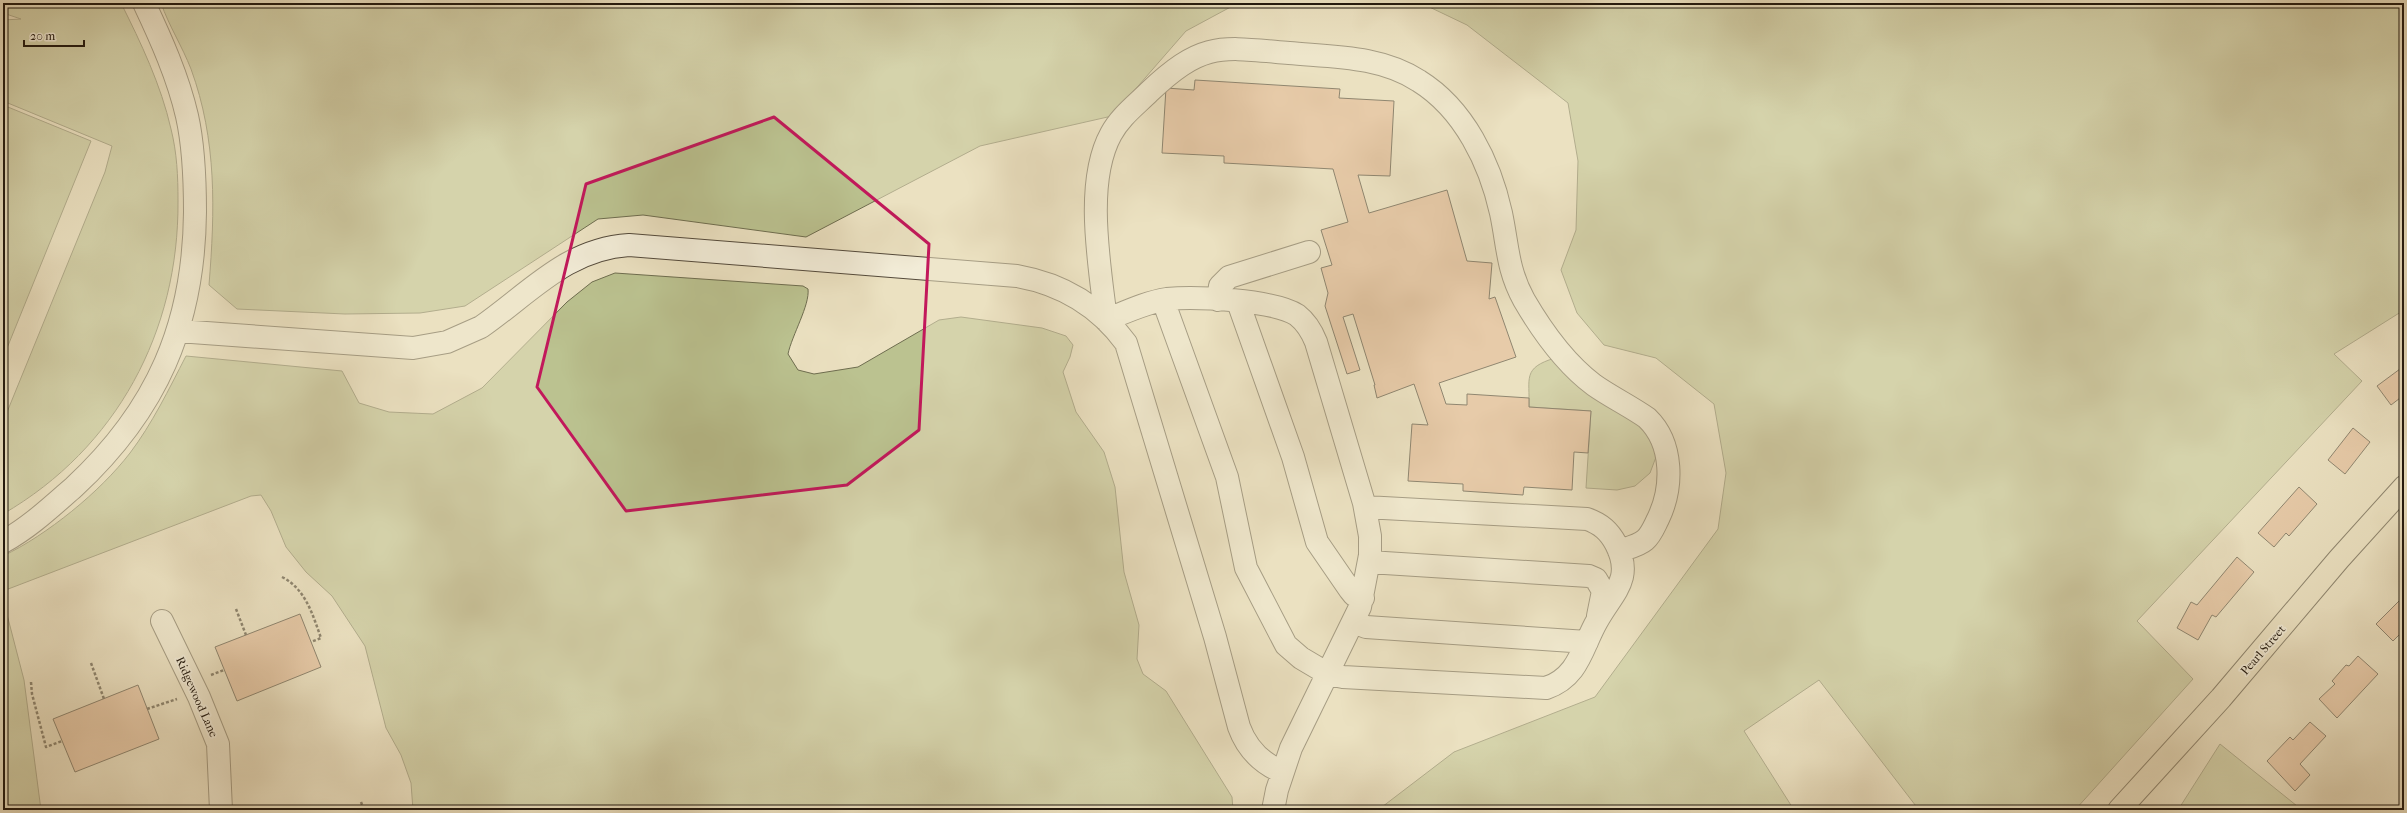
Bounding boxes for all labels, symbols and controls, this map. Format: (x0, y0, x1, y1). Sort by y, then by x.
scale bar (24, 22, 84, 48)
text: 20 m (30, 29, 55, 43)
street label: Pearl Street (2238, 622, 2289, 678)
street label: Ridgewood Lane (173, 655, 221, 739)

